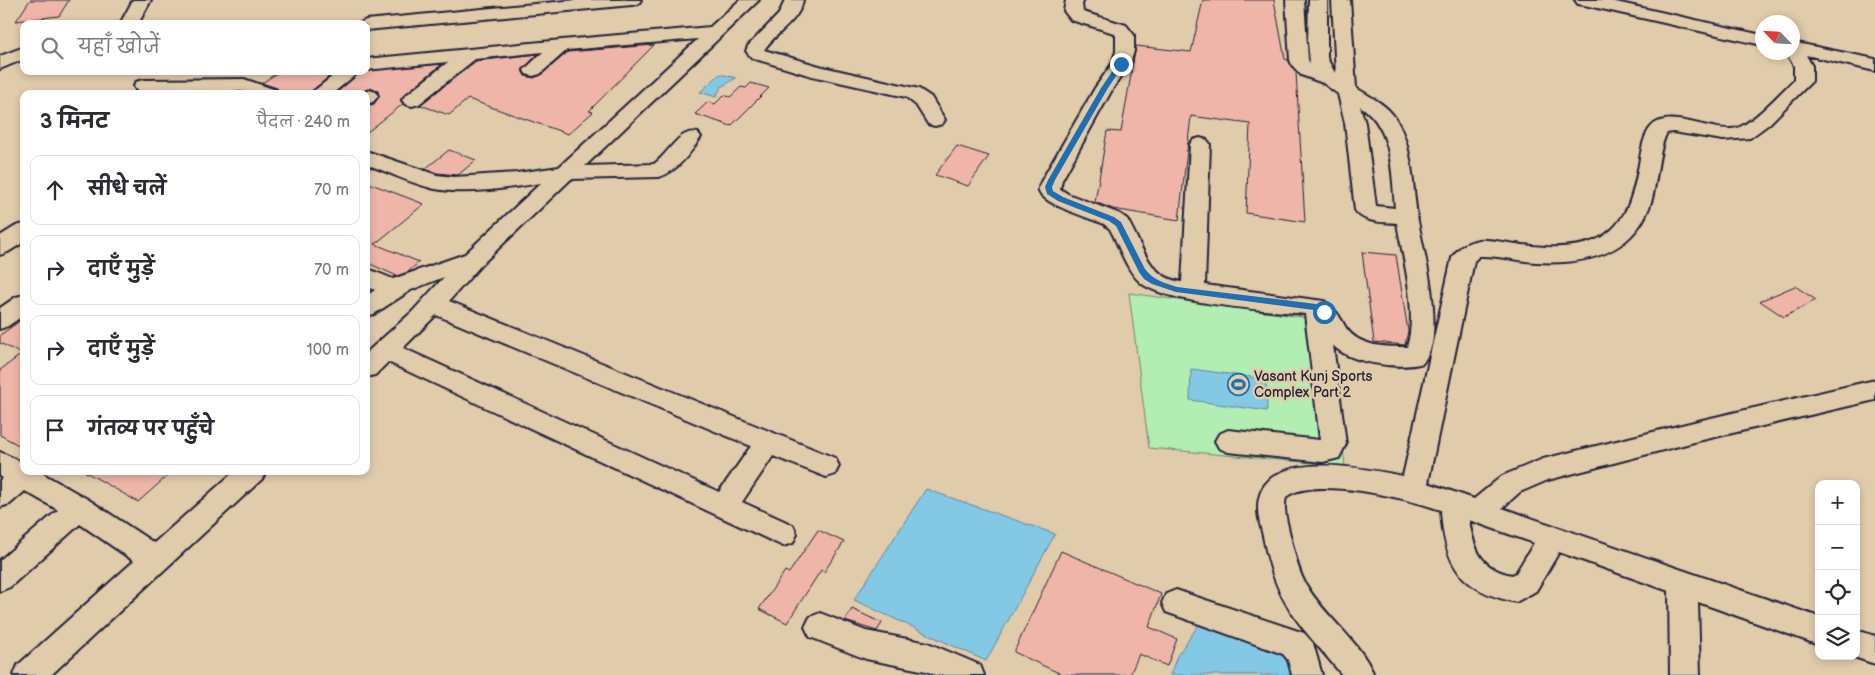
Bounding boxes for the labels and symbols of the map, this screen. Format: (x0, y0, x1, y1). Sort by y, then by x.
north arrow (1755, 15, 1800, 60)
route end (1110, 53, 1133, 76)
route start (1313, 301, 1336, 324)
place label: Vasant Kunj Sports Complex Part 2 (1254, 368, 1372, 401)
sports icon: Vasant Kunj Sports Complex Part 2 (1226, 372, 1250, 396)

